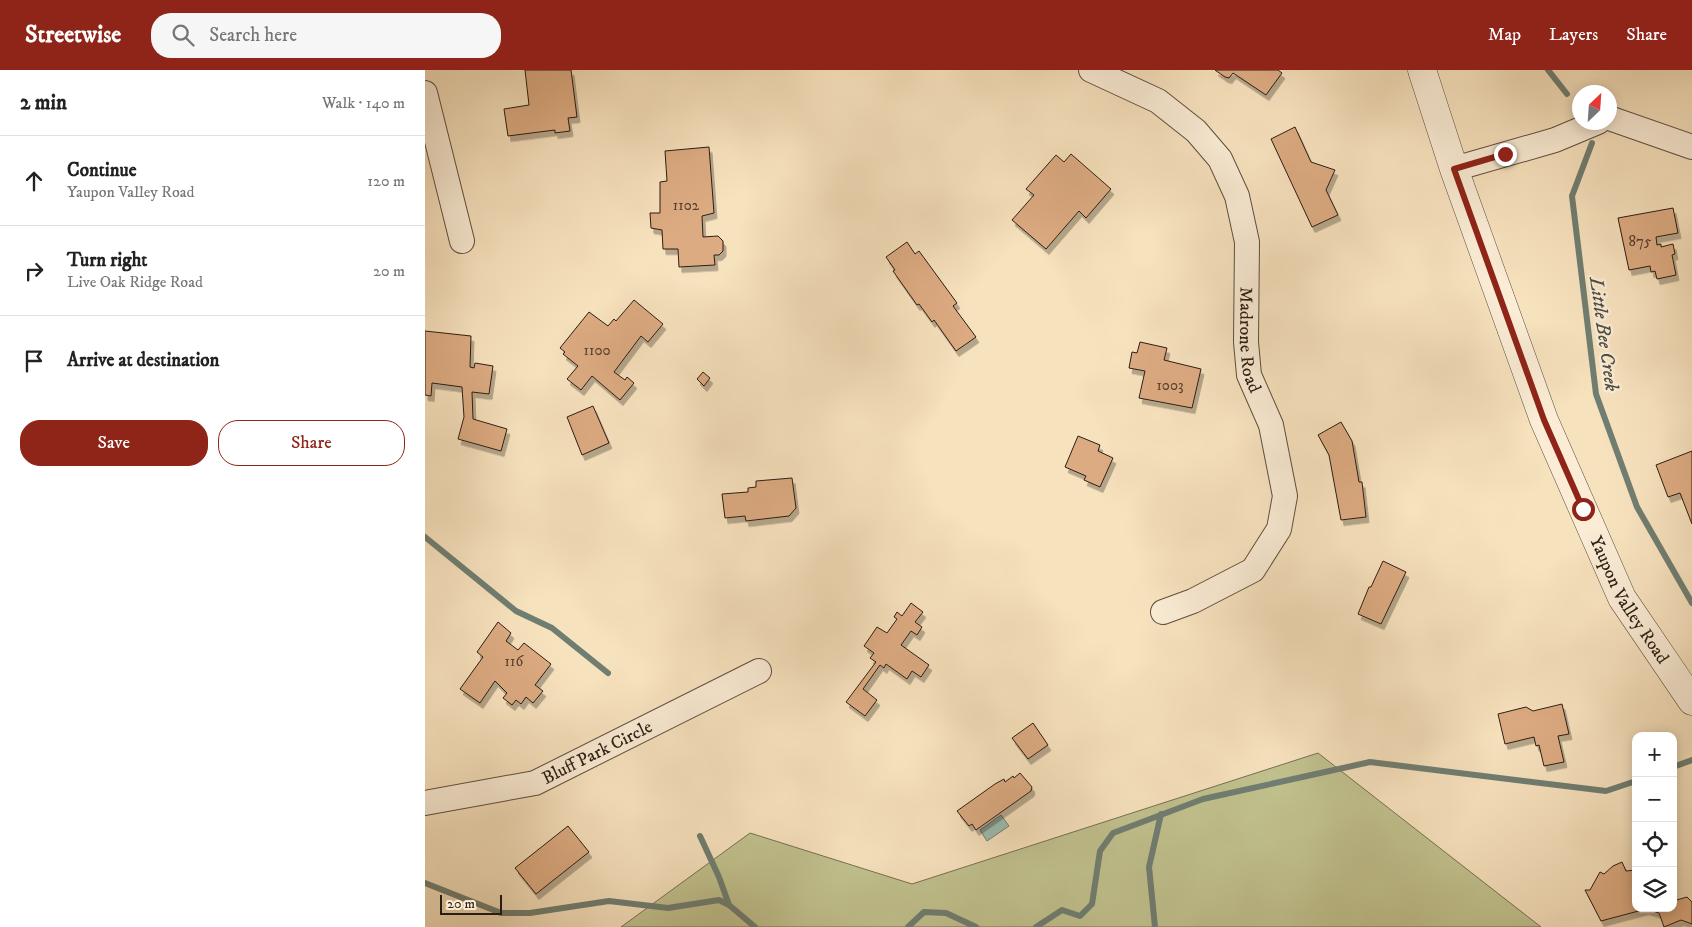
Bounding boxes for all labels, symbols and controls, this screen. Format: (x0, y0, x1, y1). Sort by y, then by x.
search box (151, 13, 501, 58)
text: Streetwise (25, 20, 121, 50)
icon: search (169, 21, 197, 49)
text: Search here (209, 24, 297, 47)
text: Map (1488, 24, 1521, 46)
text: Layers (1549, 24, 1598, 46)
text: Share (1626, 24, 1667, 46)
north arrow (1572, 85, 1617, 130)
text: 2 min (20, 90, 67, 116)
text: Walk · 140 m (322, 93, 405, 113)
route end (1494, 143, 1517, 166)
text: Continue (67, 159, 137, 182)
icon: ahead (20, 167, 48, 195)
text: 120 m (367, 171, 405, 191)
text: Yaupon Valley Road (67, 182, 194, 202)
house number: 1102 (673, 196, 700, 215)
house number: 875 (1629, 232, 1652, 251)
text: Turn right (67, 249, 147, 272)
icon: right (20, 257, 48, 285)
text: 20 m (373, 261, 405, 281)
text: Live Oak Ridge Road (67, 272, 203, 292)
water label: Little Bee Creek (1584, 275, 1623, 393)
street label: Madrone Road (1234, 287, 1265, 397)
house number: 1100 (583, 341, 611, 360)
icon: arrive (20, 347, 48, 375)
text: Arrive at destination (67, 349, 219, 372)
house number: 1003 (1156, 376, 1184, 395)
button: Save (20, 420, 208, 466)
button: Share (218, 420, 405, 466)
route start (1572, 498, 1595, 521)
street label: Yaupon Valley Road (1584, 533, 1673, 668)
house number: 116 (505, 652, 525, 671)
street label: Bluff Park Circle (539, 716, 656, 790)
map controls (1632, 732, 1677, 912)
button: + (1632, 732, 1677, 777)
button: − (1632, 777, 1677, 822)
button: locate (1632, 822, 1677, 867)
button: layers (1632, 867, 1677, 912)
scale bar (440, 892, 503, 915)
text: 20 m (447, 895, 475, 913)

